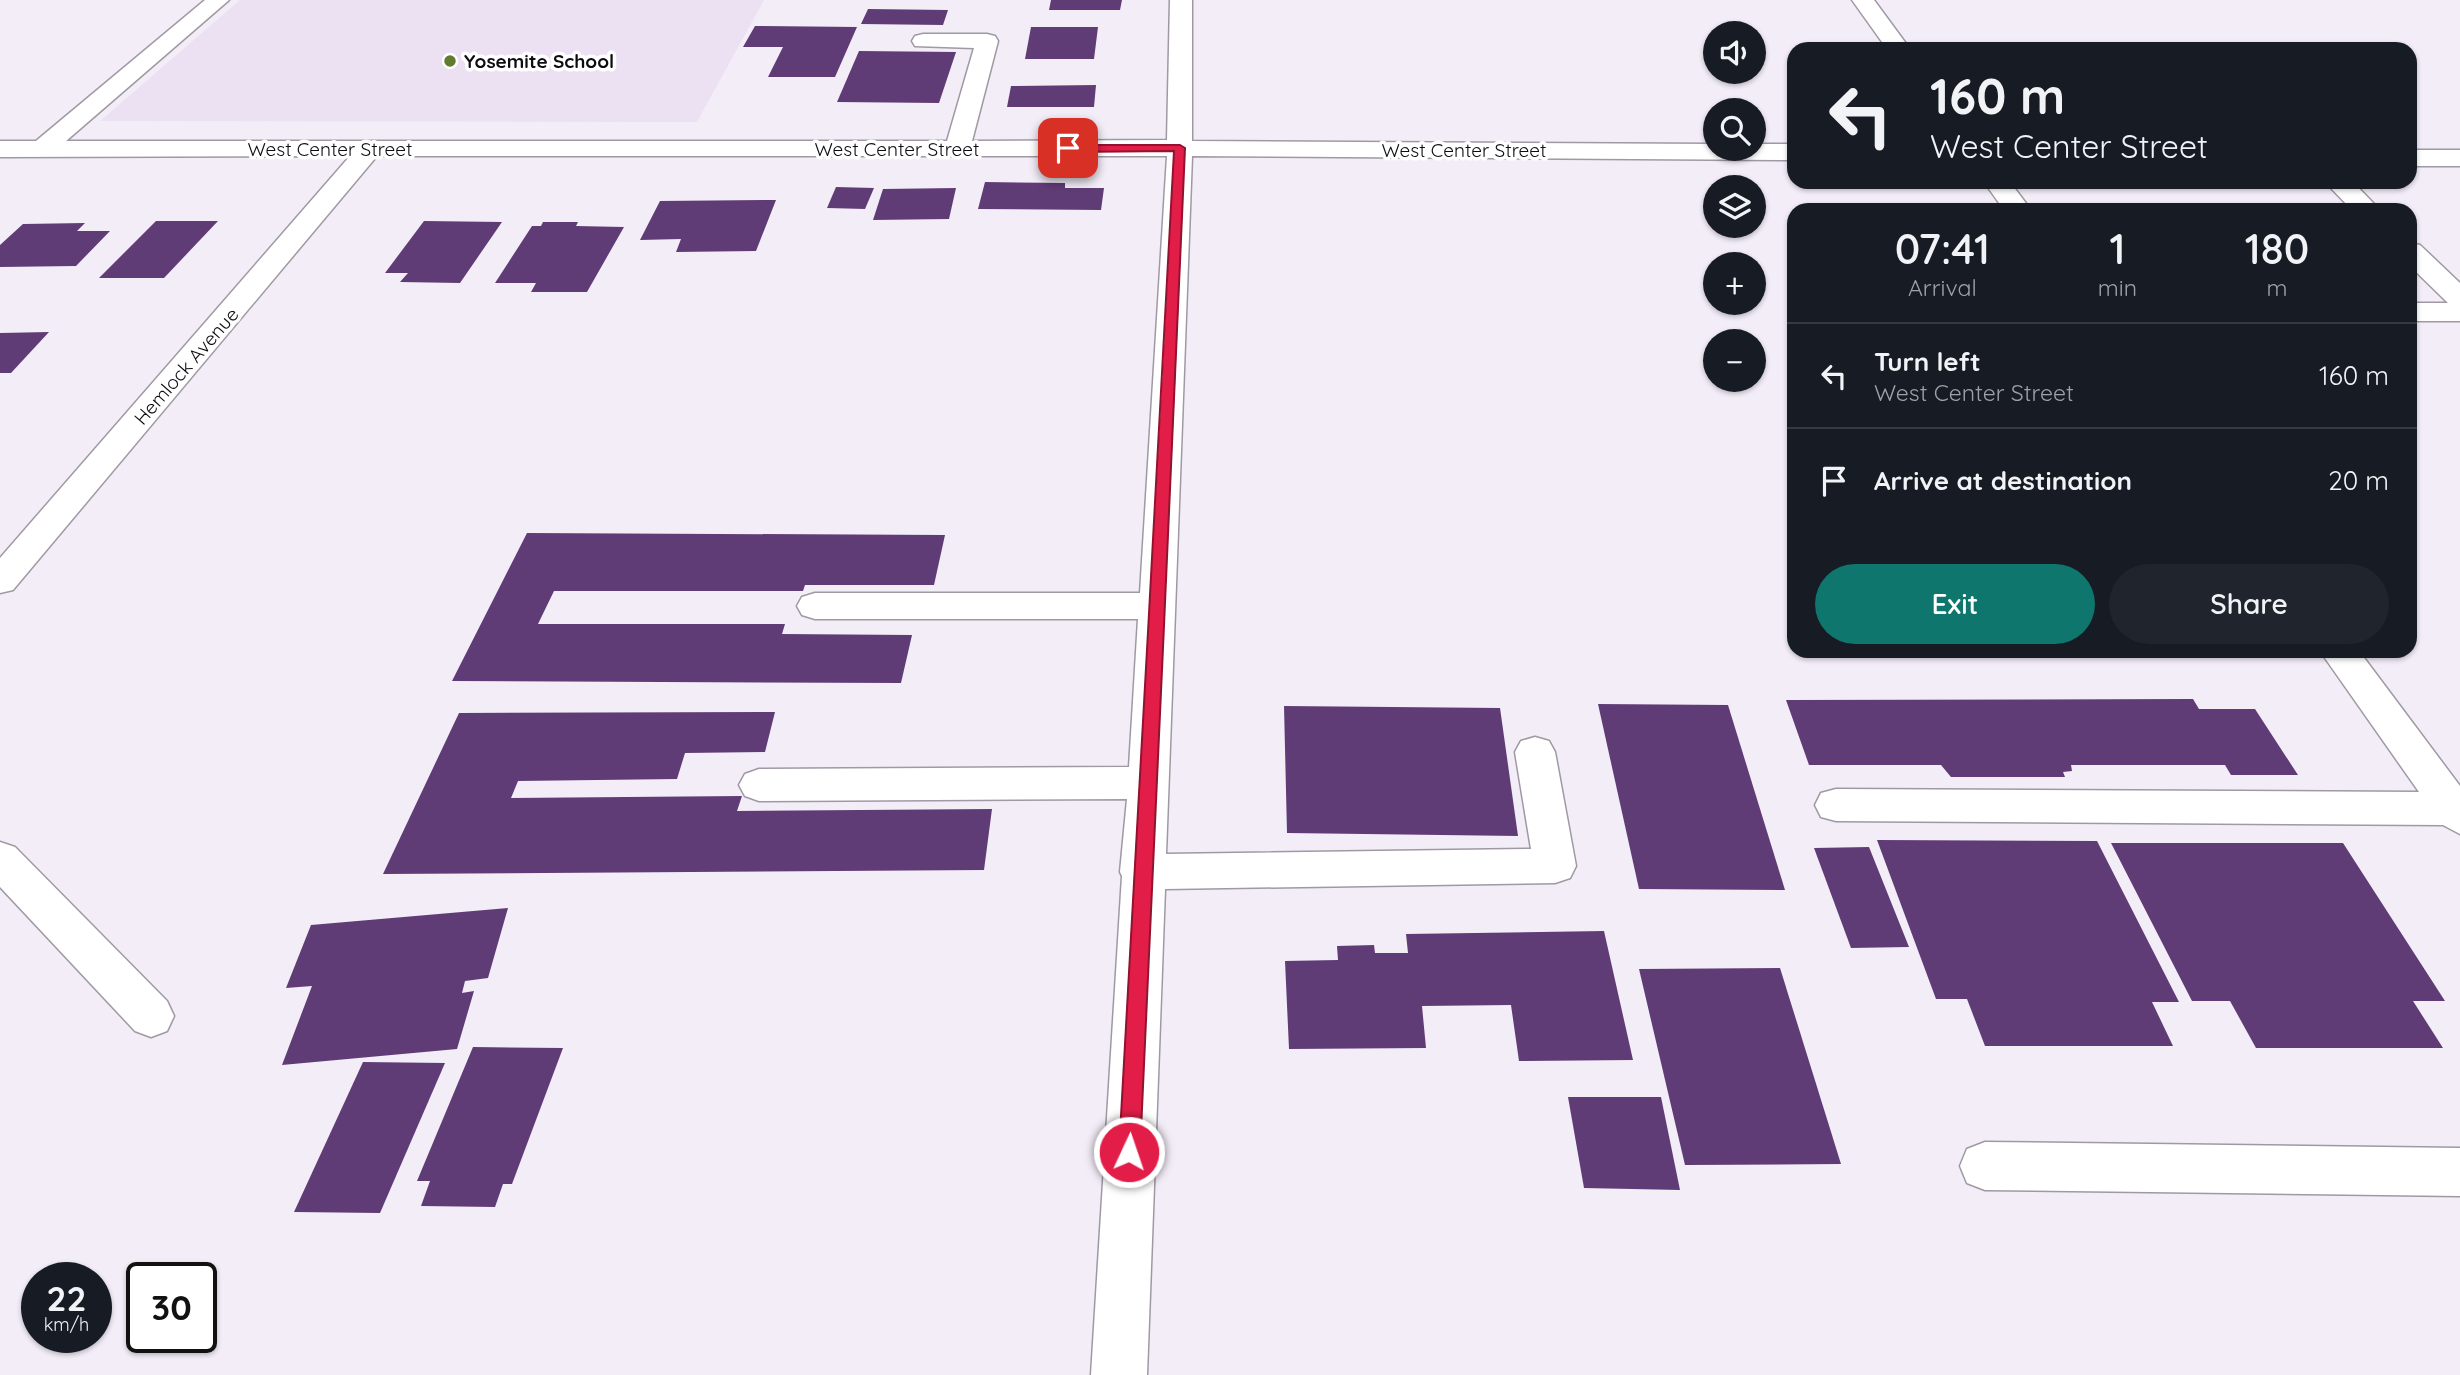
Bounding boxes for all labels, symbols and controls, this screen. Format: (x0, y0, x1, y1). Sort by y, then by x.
map controls (1703, 21, 1766, 392)
button: sound (1703, 21, 1766, 84)
place label: Yosemite School (464, 49, 614, 73)
marker: Yosemite School (442, 53, 458, 69)
text: 160 m (1930, 65, 2065, 126)
icon: left (1815, 70, 1906, 161)
button: search (1703, 98, 1766, 161)
pin (1038, 118, 1098, 178)
text: West Center Street (1930, 126, 2208, 166)
icon: arrive (1049, 129, 1087, 167)
street label: West Center Street (248, 137, 412, 161)
street label: West Center Street (815, 137, 979, 161)
street label: West Center Street (1382, 138, 1546, 162)
button: layers (1703, 175, 1766, 238)
text: 07:41 (1895, 222, 1990, 275)
text: 1 (2109, 222, 2126, 275)
text: 180 (2245, 222, 2309, 275)
button: + (1703, 252, 1766, 315)
text: Arrival (1908, 273, 1977, 302)
text: min (2098, 273, 2137, 302)
text: m (2267, 273, 2288, 302)
street label: Hemlock Avenue (129, 302, 243, 430)
button: − (1703, 329, 1766, 392)
text: Turn left (1874, 345, 1981, 378)
icon: left (1815, 357, 1853, 395)
text: 160 m (2319, 359, 2389, 392)
text: West Center Street (1874, 378, 2074, 407)
icon: arrive (1815, 462, 1853, 500)
text: Arrive at destination (1874, 464, 2132, 497)
text: 20 m (2328, 464, 2389, 497)
button: Exit (1815, 564, 2095, 644)
button: Share (2109, 564, 2389, 644)
position arrow (1092, 1115, 1166, 1189)
speed limit sign: 30 (126, 1262, 217, 1353)
text: 22 (47, 1276, 86, 1320)
text: km/h (44, 1313, 89, 1336)

